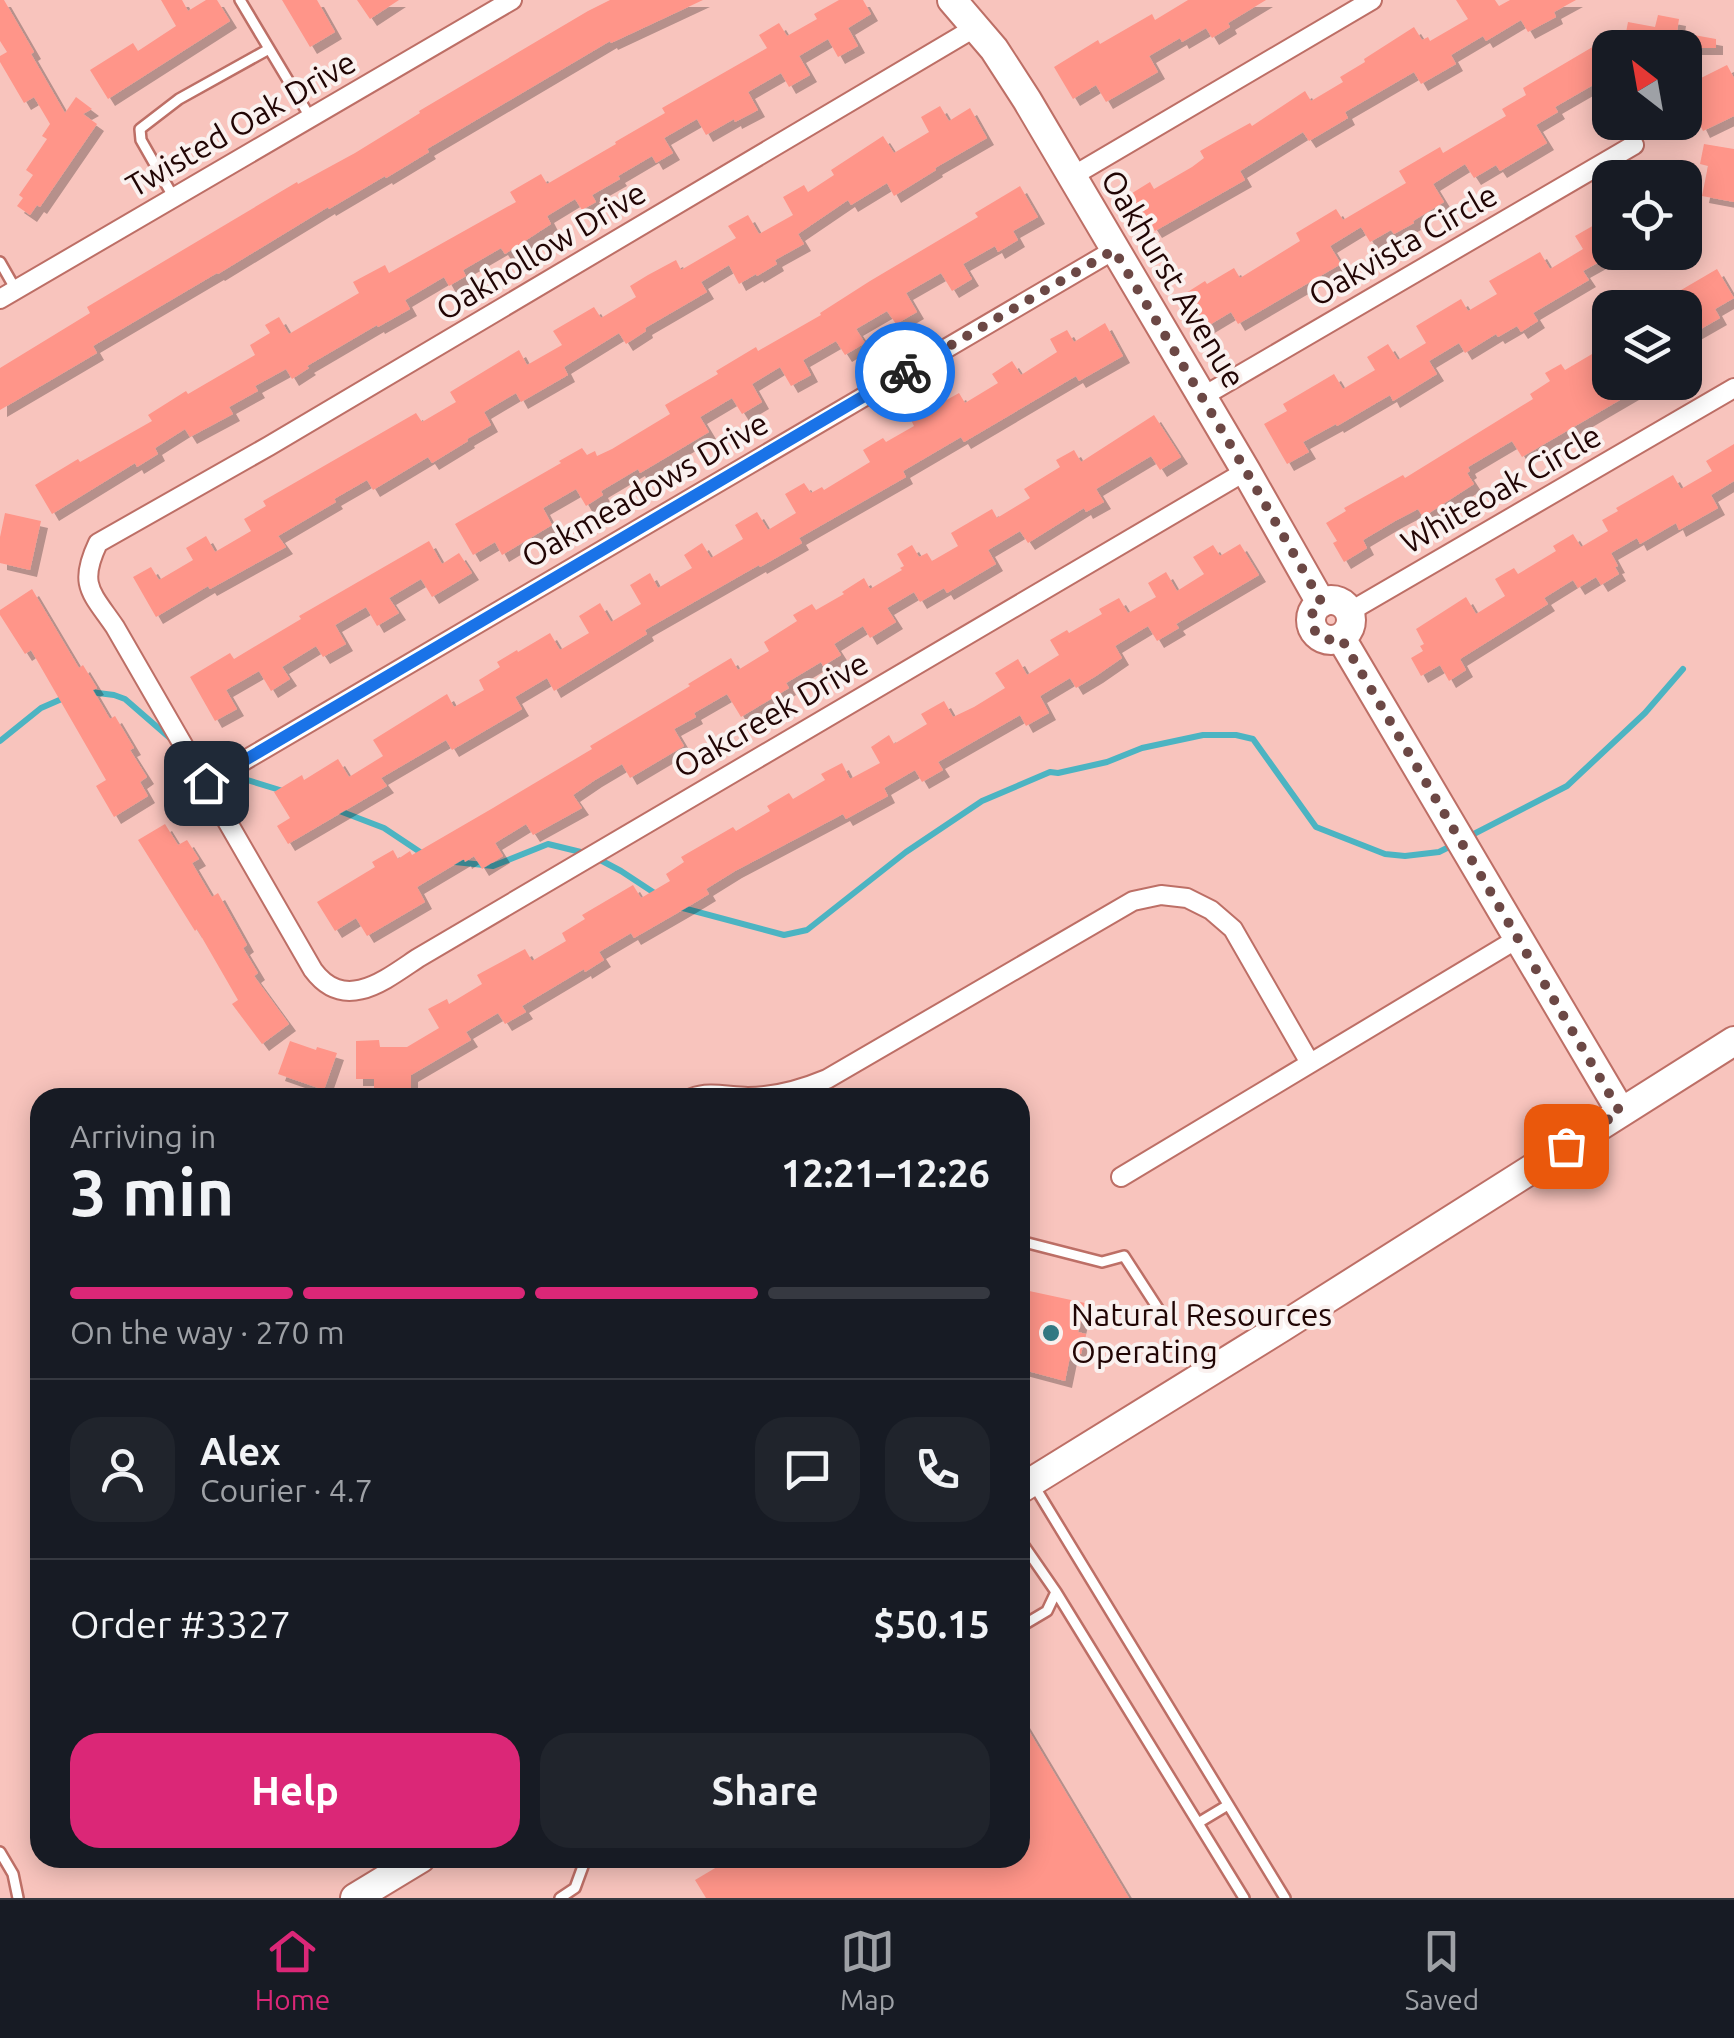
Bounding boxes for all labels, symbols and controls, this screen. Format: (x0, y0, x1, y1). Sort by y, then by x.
north arrow (1592, 30, 1702, 140)
map controls (1592, 30, 1702, 400)
street label: Twisted Oak Drive (119, 43, 362, 203)
button: locate (1592, 160, 1702, 270)
street label: Oakhurst Avenue (1095, 163, 1253, 394)
street label: Oakhollow Drive (429, 174, 652, 327)
street label: Oakvista Circle (1302, 176, 1503, 313)
button: layers (1592, 290, 1702, 400)
courier (855, 322, 955, 422)
icon: bike (878, 345, 933, 400)
street label: Oakmeadows Drive (515, 404, 774, 574)
street label: Whiteoak Circle (1394, 416, 1607, 560)
street label: Oakcreek Drive (667, 644, 874, 784)
pin (164, 741, 249, 826)
icon: home (179, 756, 234, 811)
pin (1524, 1104, 1609, 1189)
text: Arriving in (70, 1118, 216, 1154)
icon: bag (1539, 1119, 1594, 1174)
text: 12:21–12:26 (781, 1152, 990, 1194)
text: 3 min (70, 1155, 234, 1228)
place label: Natural Resources Operating (1071, 1296, 1332, 1369)
text: On the way · 270 m (70, 1314, 345, 1350)
marker: Natural Resources Operating (1040, 1322, 1062, 1344)
button: person (70, 1417, 175, 1522)
button: chat (755, 1417, 860, 1522)
button: phone (885, 1417, 990, 1522)
text: Alex (200, 1430, 281, 1472)
text: Courier · 4.7 (200, 1472, 373, 1508)
text: Order #3327 (70, 1603, 291, 1645)
text: $50.15 (873, 1603, 990, 1645)
button: Help (70, 1733, 520, 1848)
button: Share (540, 1733, 990, 1848)
tab: Home (255, 1924, 330, 2015)
tab: Map (840, 1924, 895, 2015)
tab: Saved (1405, 1924, 1479, 2015)

